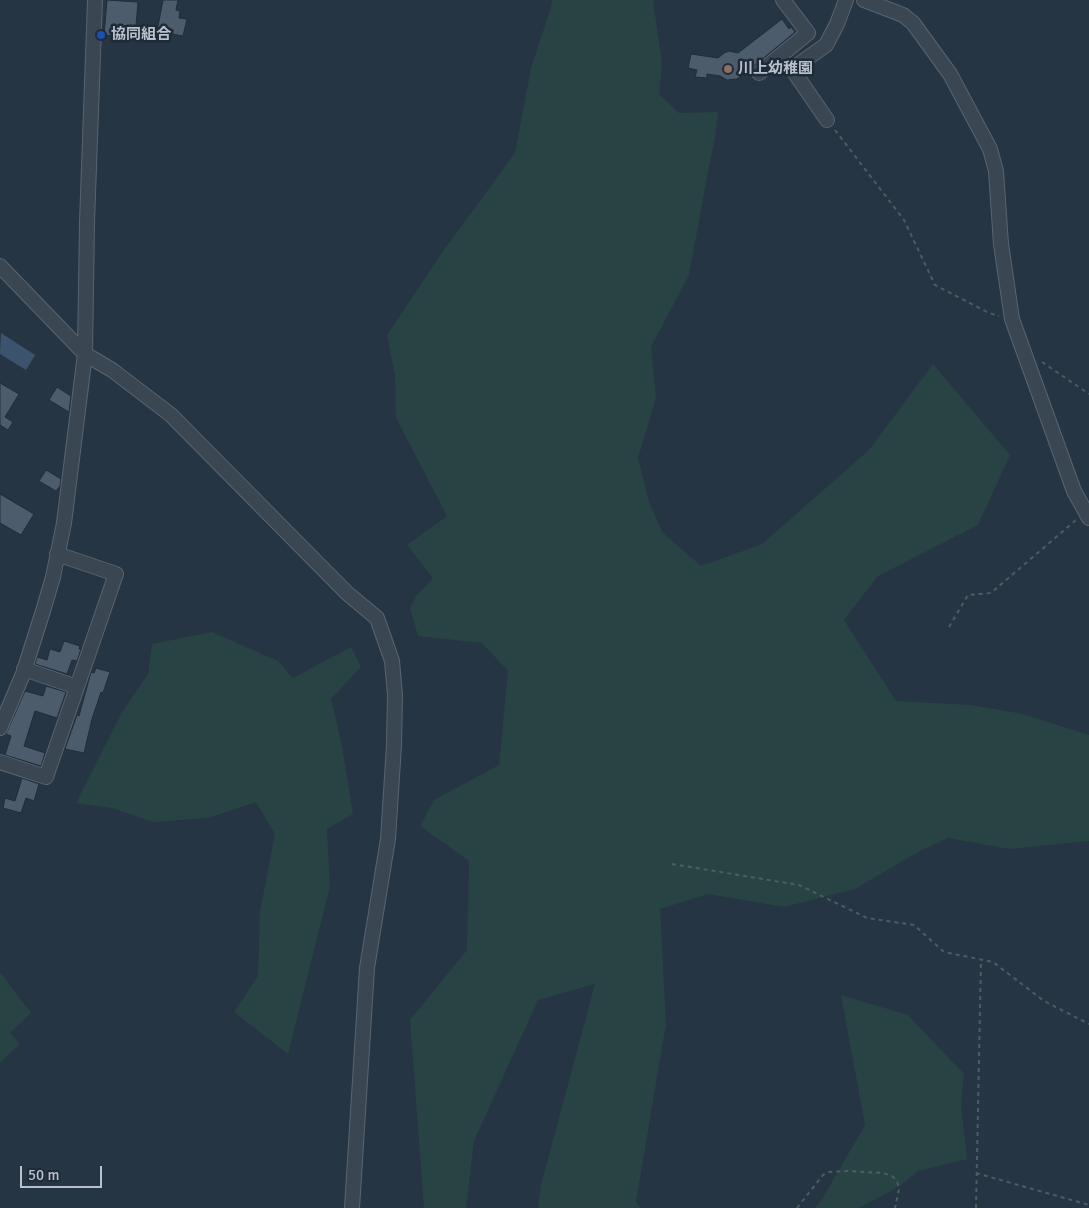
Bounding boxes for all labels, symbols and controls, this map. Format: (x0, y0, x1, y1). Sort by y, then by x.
place label: 協同組合 (111, 26, 171, 44)
marker: 協同組合 (95, 29, 107, 41)
place label: 川上幼稚園 (738, 60, 813, 78)
marker: 川上幼稚園 (722, 63, 734, 75)
scale bar (22, 1156, 105, 1188)
text: 50 m (28, 1166, 59, 1184)

